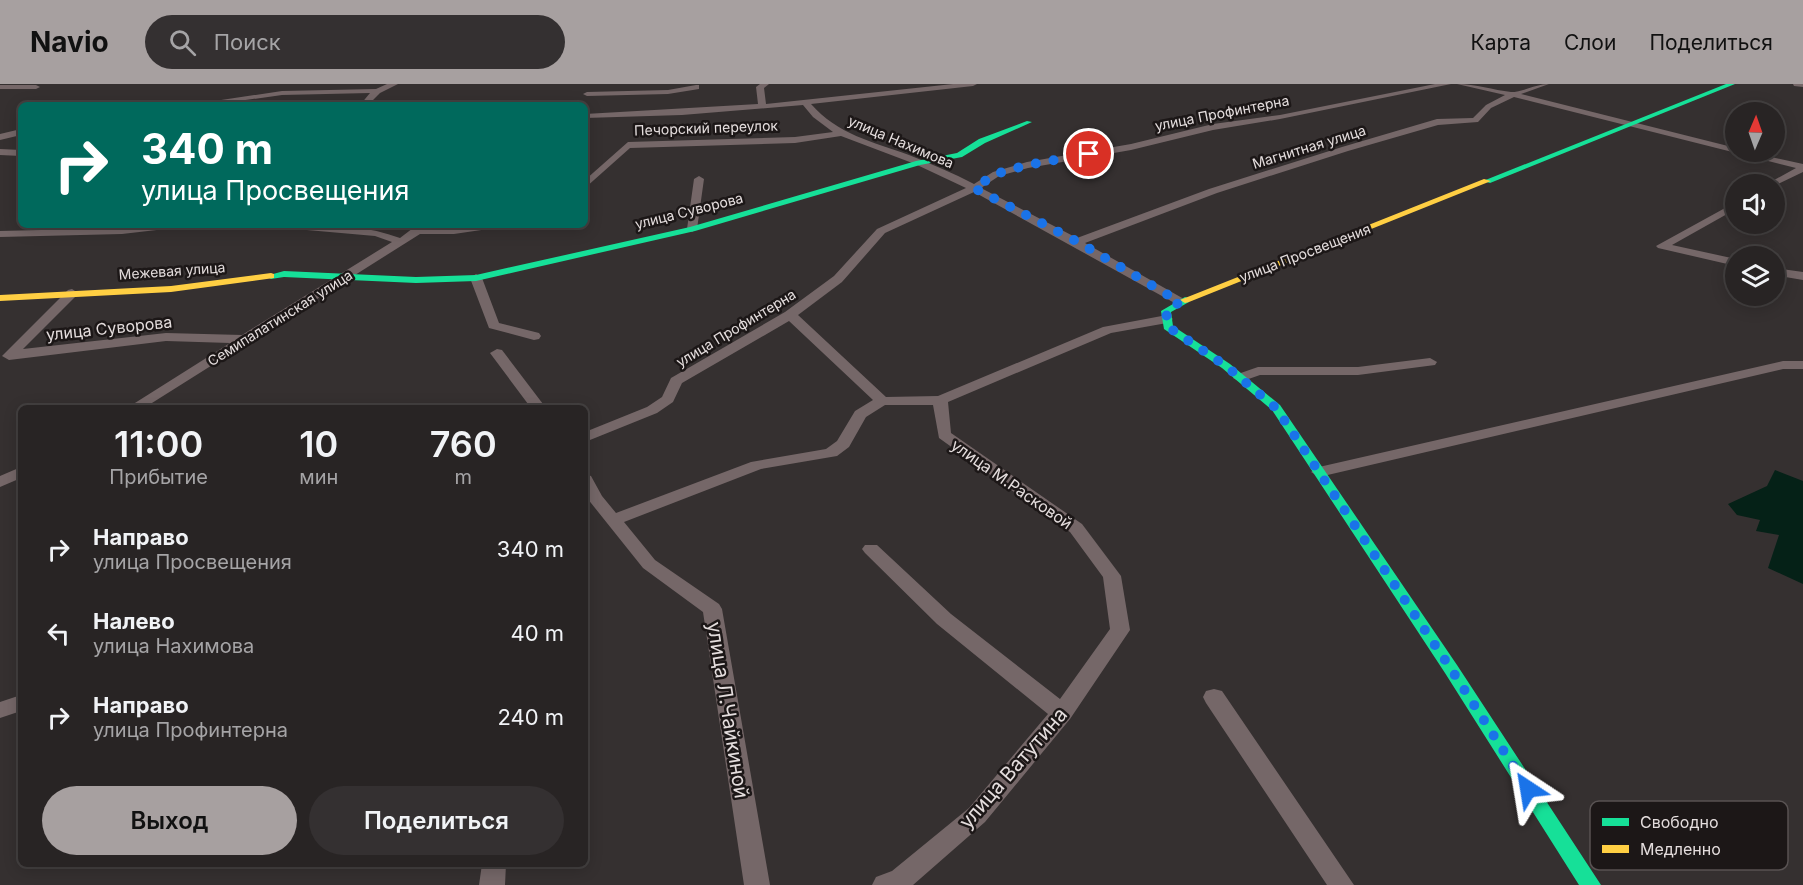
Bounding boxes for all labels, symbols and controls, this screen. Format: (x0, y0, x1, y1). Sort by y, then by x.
search box (145, 15, 565, 69)
text: Navio (30, 25, 109, 59)
icon: search (166, 26, 199, 59)
text: Поиск (214, 29, 281, 55)
text: Карта (1471, 30, 1531, 55)
text: Слои (1564, 30, 1616, 55)
text: Поделиться (1649, 30, 1773, 55)
street label: улица Профинтерна (1153, 91, 1291, 134)
north arrow (1725, 102, 1785, 162)
map controls (1725, 102, 1785, 306)
street label: улица Нахимова (846, 112, 956, 171)
street label: Печорский переулок (634, 116, 779, 139)
street label: Магнитная улица (1250, 121, 1368, 172)
text: 340 m (141, 123, 273, 174)
icon: right (42, 126, 120, 204)
pin (1063, 128, 1114, 179)
icon: arrive (1072, 137, 1105, 170)
text: улица Просвещения (141, 174, 410, 207)
button: sound (1725, 174, 1785, 234)
street label: улица Суворова (633, 189, 745, 232)
street label: улица Просвещения (1237, 220, 1373, 285)
button: layers (1725, 246, 1785, 306)
street label: Межевая улица (118, 258, 226, 283)
street label: Семипалатинская улица (204, 266, 355, 369)
street label: улица Профинтерна (673, 285, 799, 370)
street label: улица Суворова (45, 311, 173, 345)
text: 11:00 (114, 422, 203, 466)
text: 10 (299, 422, 338, 466)
text: 760 (430, 422, 497, 466)
street label: улица М.Расковой (948, 435, 1076, 533)
text: Прибытие (109, 465, 208, 489)
text: мин (299, 465, 338, 489)
text: m (454, 465, 472, 489)
text: Направо (93, 524, 189, 550)
icon: right (42, 533, 75, 566)
text: 340 m (497, 536, 564, 562)
text: улица Просвещения (93, 550, 292, 574)
text: Налево (93, 608, 175, 634)
icon: left (42, 617, 75, 650)
text: 40 m (510, 620, 564, 646)
street label: улица Л.Чайкиной (702, 620, 754, 800)
text: улица Нахимова (93, 634, 254, 658)
text: Направо (93, 692, 189, 718)
icon: right (42, 701, 75, 734)
street label: улица Ватутина (954, 703, 1072, 833)
text: 240 m (497, 704, 564, 730)
text: улица Профинтерна (93, 718, 288, 742)
position arrow (1496, 757, 1560, 821)
button: Выход (42, 786, 297, 855)
button: Поделиться (309, 786, 564, 855)
legend (1590, 801, 1788, 870)
text: Свободно (1640, 812, 1719, 832)
text: Медленно (1640, 839, 1721, 859)

